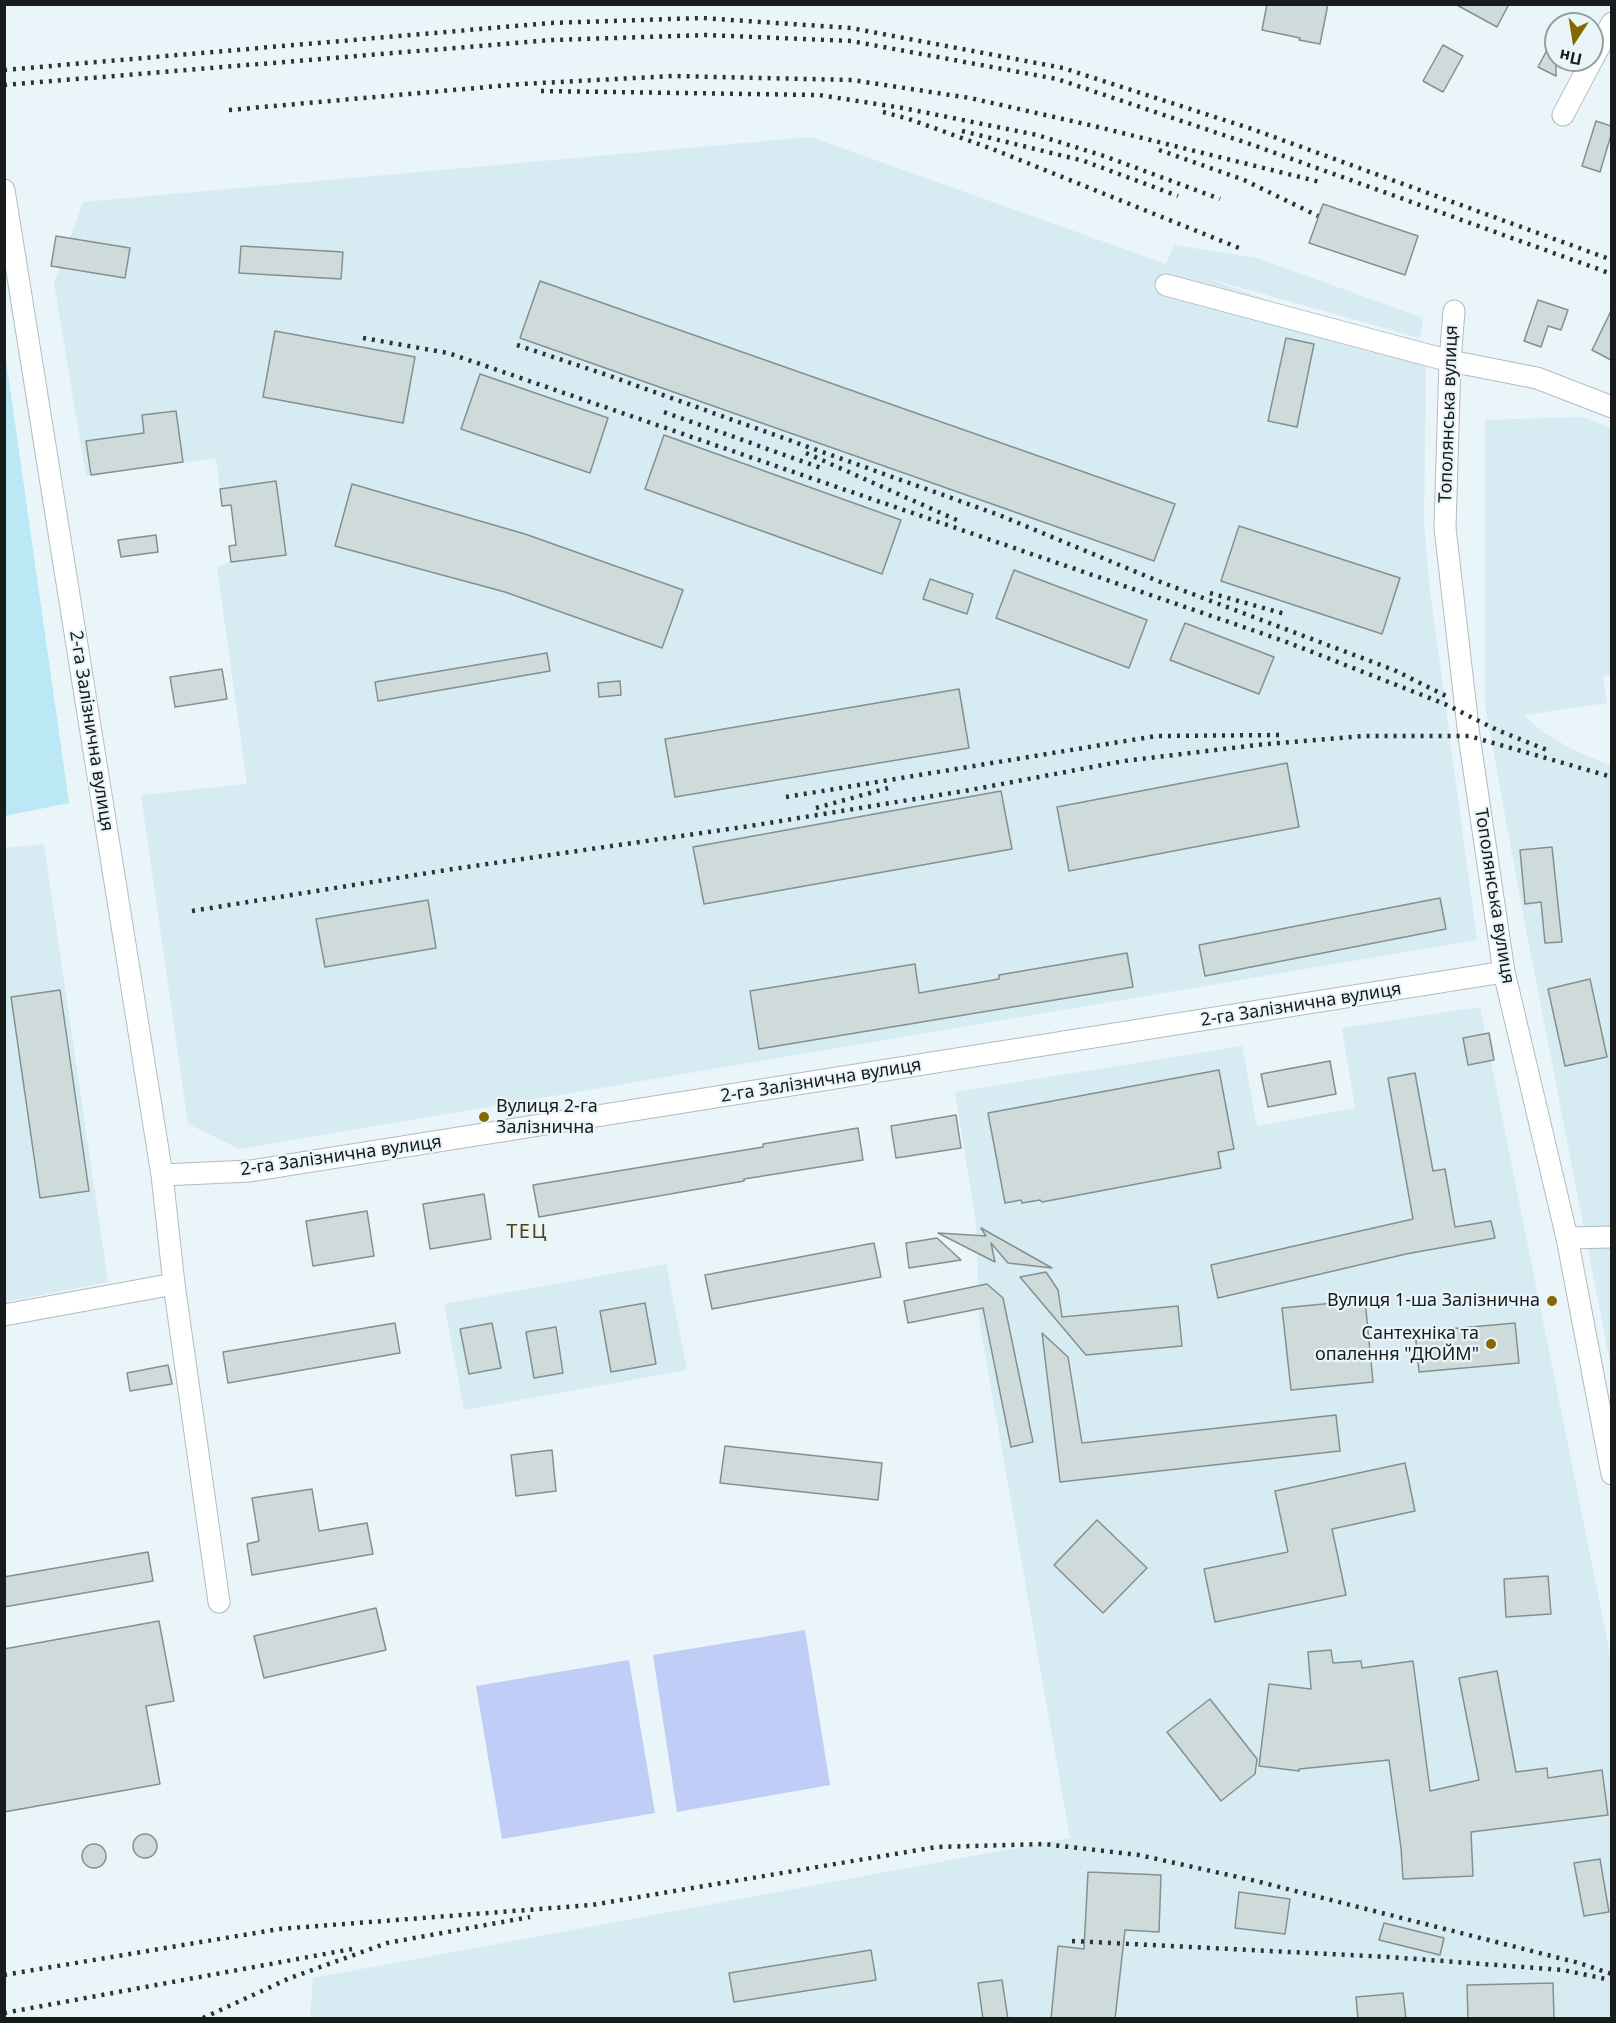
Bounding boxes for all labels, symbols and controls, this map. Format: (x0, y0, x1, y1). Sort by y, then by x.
north arrow (1544, 12, 1604, 72)
text: Пн (1557, 45, 1584, 71)
street label: Тополянська вулиця (1435, 325, 1463, 503)
street label: 2-га Залізнична вулиця (64, 629, 118, 833)
street label: Тополянська вулиця (1469, 807, 1519, 985)
street label: 2-га Залізнична вулиця (1199, 978, 1403, 1032)
street label: 2-га Залізнична вулиця (719, 1054, 923, 1108)
place label: Вулиця 2-га Залізнична (496, 1096, 598, 1138)
marker: Вулиця 2-га Залізнична (477, 1110, 491, 1124)
street label: 2-га Залізнична вулиця (239, 1131, 443, 1181)
district label: ТЕЦ (506, 1220, 548, 1244)
place label: Вулиця 1-ша Залізнична (1327, 1290, 1540, 1312)
marker: Вулиця 1-ша Залізнична (1545, 1294, 1559, 1308)
place label: Сантехніка та опалення "ДЮЙМ" (1315, 1323, 1479, 1366)
marker: Сантехніка та опалення "ДЮЙМ" (1484, 1337, 1498, 1351)

